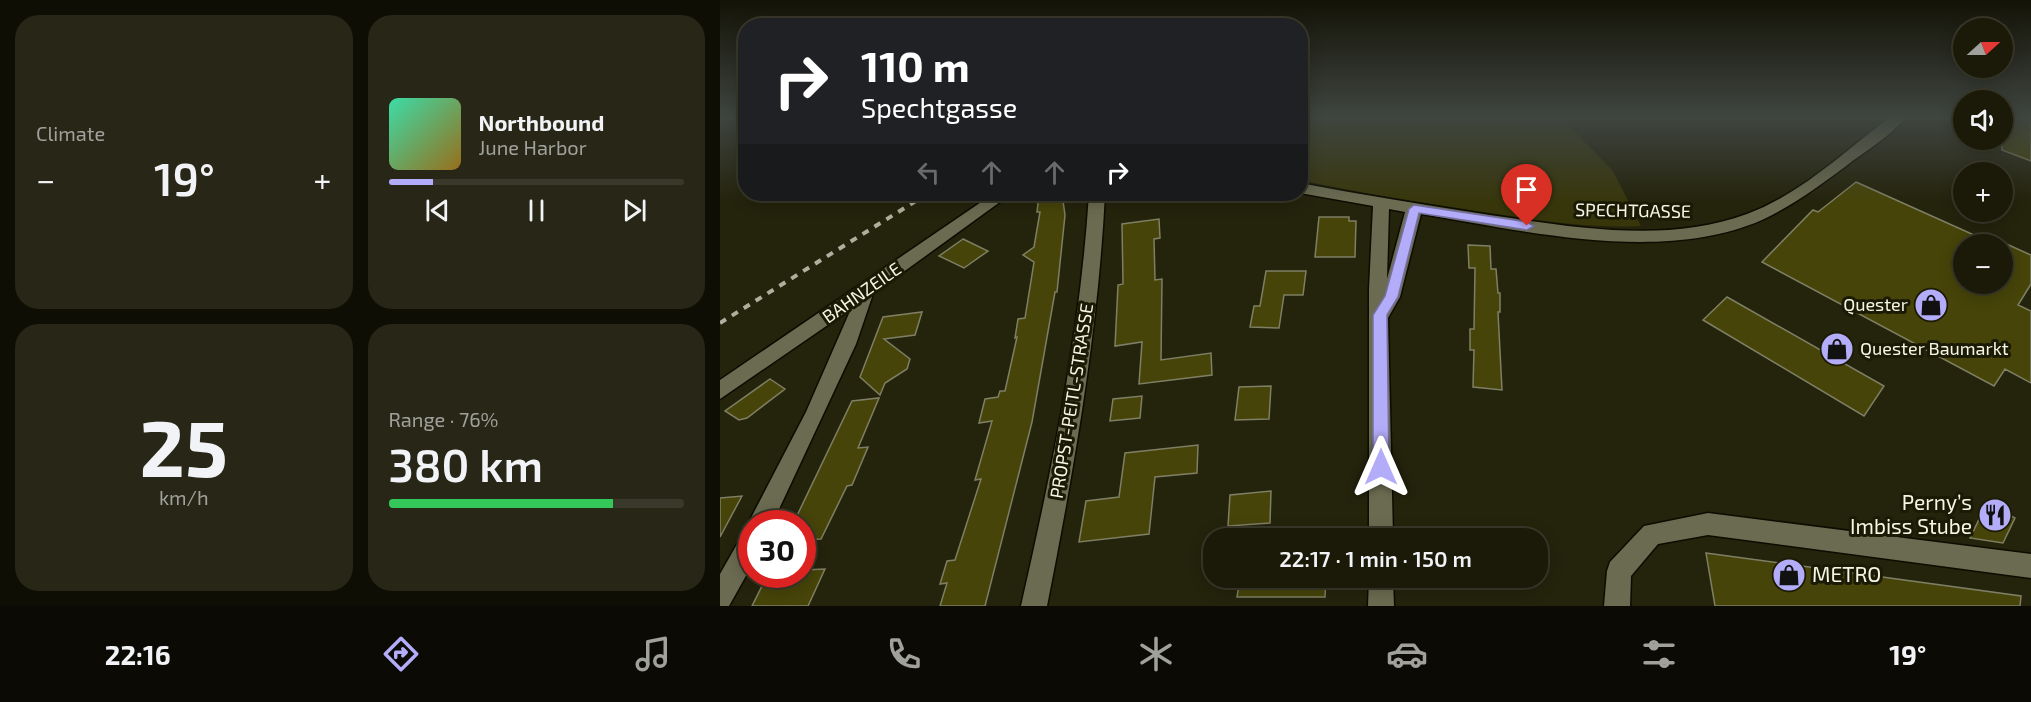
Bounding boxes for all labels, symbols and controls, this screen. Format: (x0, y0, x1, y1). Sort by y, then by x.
north arrow (1953, 18, 2013, 78)
map controls (1953, 18, 2013, 294)
text: 110 m (861, 40, 970, 90)
icon: right (762, 42, 840, 120)
button: sound (1953, 90, 2013, 150)
text: Spechtgasse (861, 91, 1017, 123)
text: Northbound (479, 109, 604, 135)
text: Climate (36, 121, 105, 145)
text: June Harbor (479, 135, 587, 159)
text: 19° (154, 151, 215, 205)
icon: left (912, 156, 945, 189)
icon: ahead (975, 156, 1008, 189)
icon: ahead (1038, 156, 1071, 189)
icon: right (1101, 156, 1134, 189)
text: − (36, 159, 55, 199)
text: + (313, 159, 332, 199)
button: + (1953, 162, 2013, 222)
pin (1501, 164, 1552, 226)
icon: arrive (1510, 173, 1543, 206)
icon: previous (421, 194, 454, 227)
icon: pause (520, 194, 553, 227)
icon: next (618, 194, 651, 227)
street label: SPECHTGASSE (1575, 198, 1691, 222)
button: − (1953, 234, 2013, 294)
street label: BAHNZEILE (818, 257, 905, 327)
shop icon: Quester (1913, 287, 1949, 323)
place label: Quester (1843, 293, 1908, 315)
street label: PROPST-PEITL-STRASSE (1045, 302, 1097, 500)
shop icon: Quester Baumarkt (1819, 331, 1855, 367)
place label: Quester Baumarkt (1860, 337, 2009, 359)
text: 25 (140, 399, 228, 493)
text: Range · 76% (389, 407, 498, 431)
position arrow (1349, 435, 1413, 499)
text: 380 km (389, 437, 543, 491)
text: km/h (159, 485, 209, 509)
place label: Perny’s Imbiss Stube (1850, 489, 1972, 538)
restaurant icon: Perny’s Imbiss Stube (1977, 497, 2013, 533)
speed limit sign: 30 (738, 510, 816, 588)
text: 22:17 · 1 min · 150 m (1279, 545, 1472, 571)
shop icon: METRO (1771, 557, 1807, 593)
place label: METRO (1812, 561, 1881, 586)
icon: directions (380, 633, 422, 675)
icon: music (632, 633, 674, 675)
icon: phone (883, 633, 925, 675)
icon: climate (1135, 633, 1177, 675)
icon: car (1386, 633, 1428, 675)
icon: filters (1638, 633, 1680, 675)
text: 22:16 (105, 638, 171, 670)
text: 19° (1889, 638, 1926, 670)

